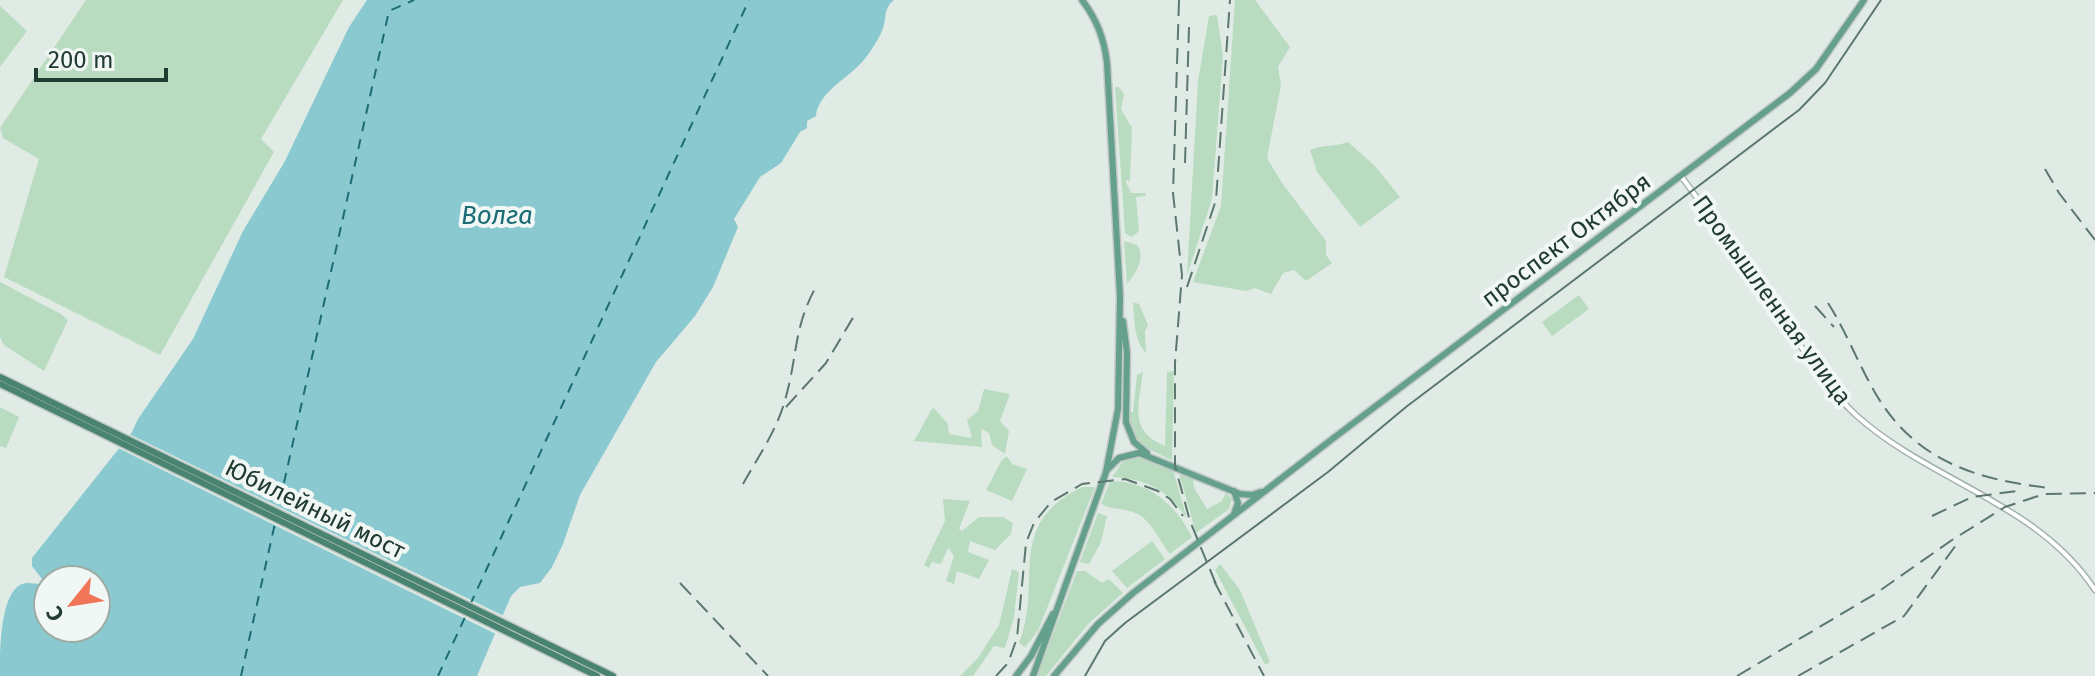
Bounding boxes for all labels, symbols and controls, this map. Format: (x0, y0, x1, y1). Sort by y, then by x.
scale bar (36, 32, 166, 82)
text: 200 m (48, 46, 114, 74)
street label: проспект Октября (1476, 167, 1656, 313)
street label: Промышленная улица (1687, 190, 1857, 410)
water label: Волга (461, 200, 533, 231)
street label: Юбилейный мост (221, 453, 409, 565)
north arrow (32, 564, 112, 644)
text: С (40, 601, 70, 626)

